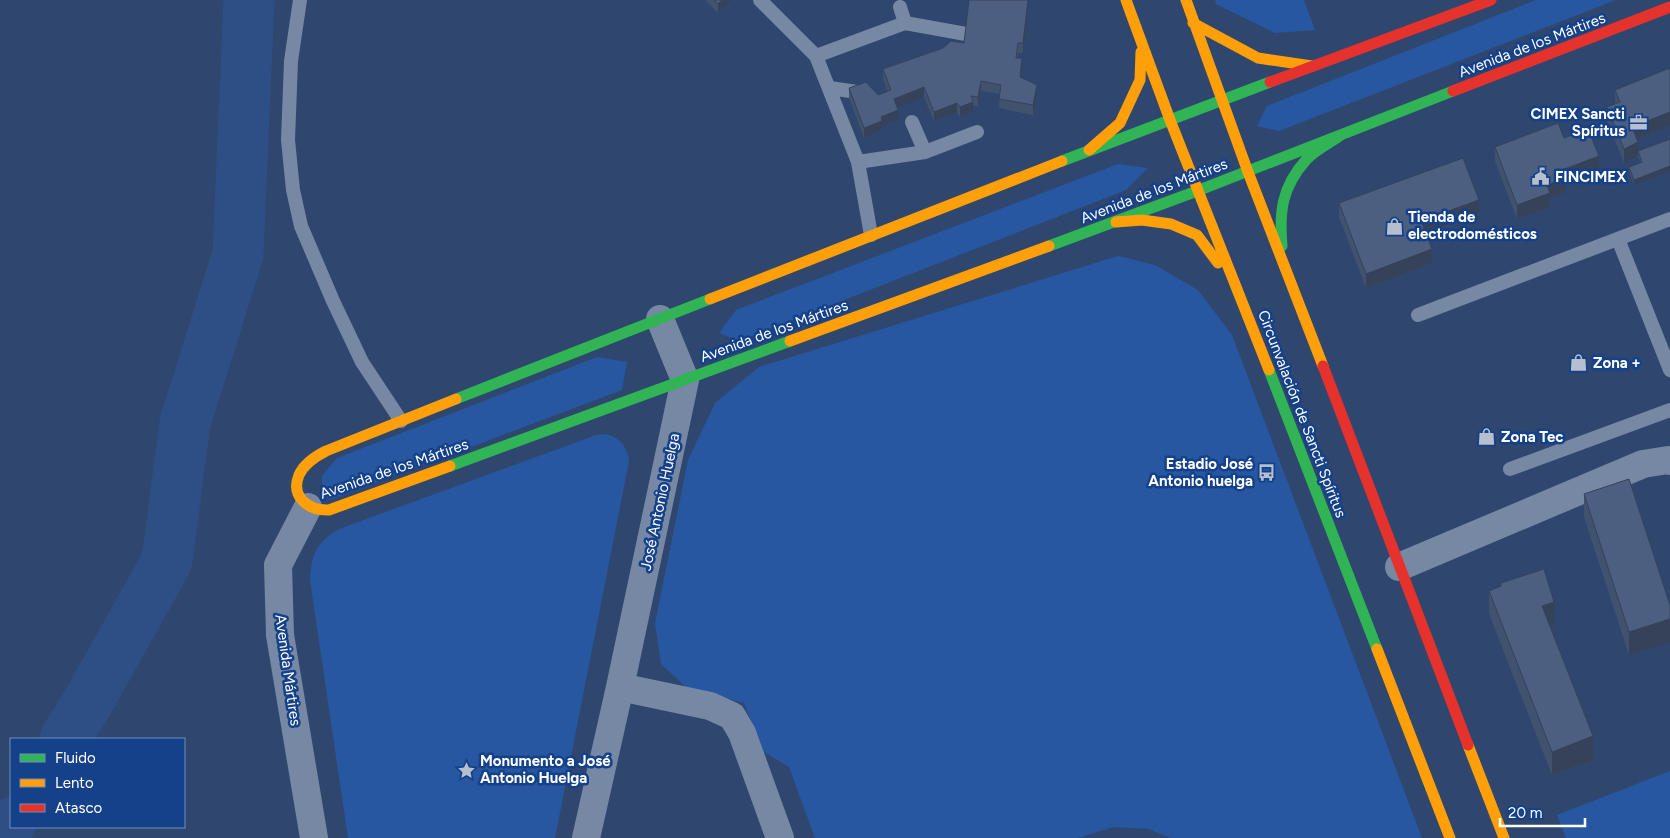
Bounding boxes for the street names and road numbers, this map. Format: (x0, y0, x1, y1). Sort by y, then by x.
street label: Avenida de los Mártires (1456, 9, 1608, 81)
street label: Avenida de los Mártires (1078, 155, 1230, 227)
street label: Avenida de los Mártires (698, 296, 850, 366)
street label: Circunvalación de Sancti Spíritus (1254, 308, 1350, 520)
street label: José Antonio Huelga (637, 432, 683, 572)
street label: Avenida de los Mártires (317, 435, 471, 503)
street label: Avenida Mártires (271, 613, 305, 727)

